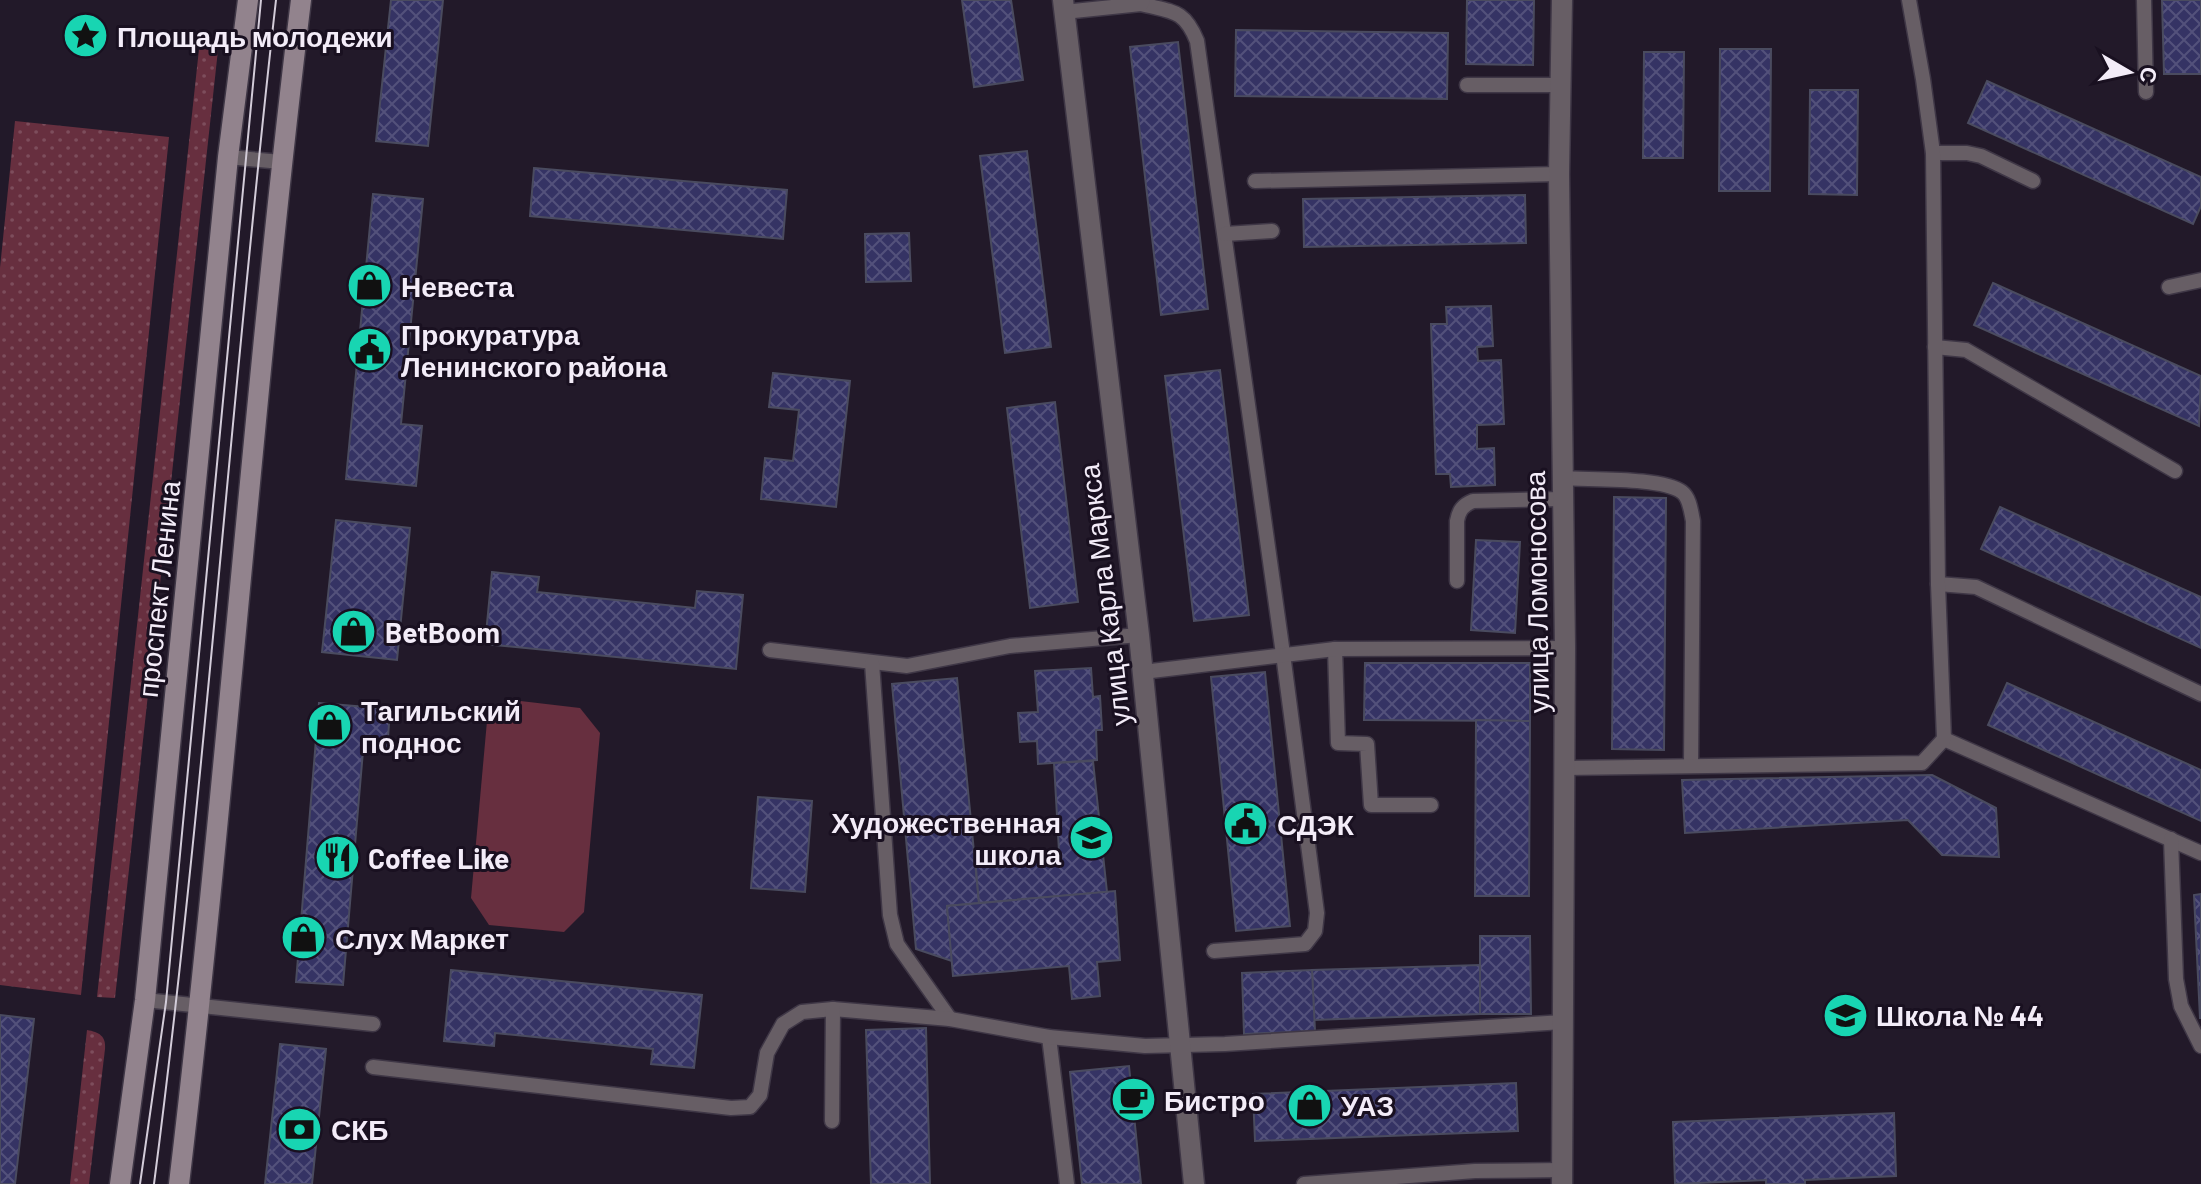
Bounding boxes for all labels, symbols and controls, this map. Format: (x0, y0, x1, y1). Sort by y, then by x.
place icon: Площадь молодежи (62, 12, 110, 60)
place label: Площадь молодежи (117, 19, 393, 53)
north arrow (2089, 32, 2169, 112)
text: С (2136, 65, 2164, 85)
shop icon: Невеста (346, 262, 394, 310)
place label: Невеста (401, 269, 514, 303)
place label: Прокуратура Ленинского района (401, 317, 667, 383)
public building icon: Прокуратура Ленинского района (346, 326, 394, 374)
street label: улица Карла Маркса (1071, 462, 1137, 728)
street label: улица Ломоносова (1517, 470, 1555, 713)
street label: проспект Ленина (130, 478, 186, 699)
shop icon: BetBoom (330, 608, 378, 656)
place label: BetBoom (385, 615, 500, 649)
place label: Тагильский поднос (361, 693, 521, 759)
shop icon: Тагильский поднос (306, 702, 354, 750)
public building icon: СДЭК (1222, 800, 1270, 848)
place label: Художественная школа (831, 805, 1061, 871)
place label: СДЭК (1277, 807, 1355, 841)
school or university icon: Художественная школа (1068, 814, 1116, 862)
restaurant icon: Coffee Like (313, 834, 361, 882)
place label: Coffee Like (368, 841, 509, 875)
shop icon: Слух Маркет (280, 914, 328, 962)
place label: Слух Маркет (335, 921, 509, 955)
school or university icon: Школа № 44 (1821, 991, 1869, 1039)
place label: Школа № 44 (1876, 998, 2044, 1032)
cafe icon: Бистро (1109, 1076, 1157, 1124)
shop icon: УАЗ (1286, 1081, 1334, 1129)
place label: Бистро (1164, 1083, 1265, 1117)
place label: УАЗ (1341, 1088, 1394, 1122)
bank icon: СКБ (276, 1105, 324, 1153)
place label: СКБ (331, 1112, 388, 1146)

